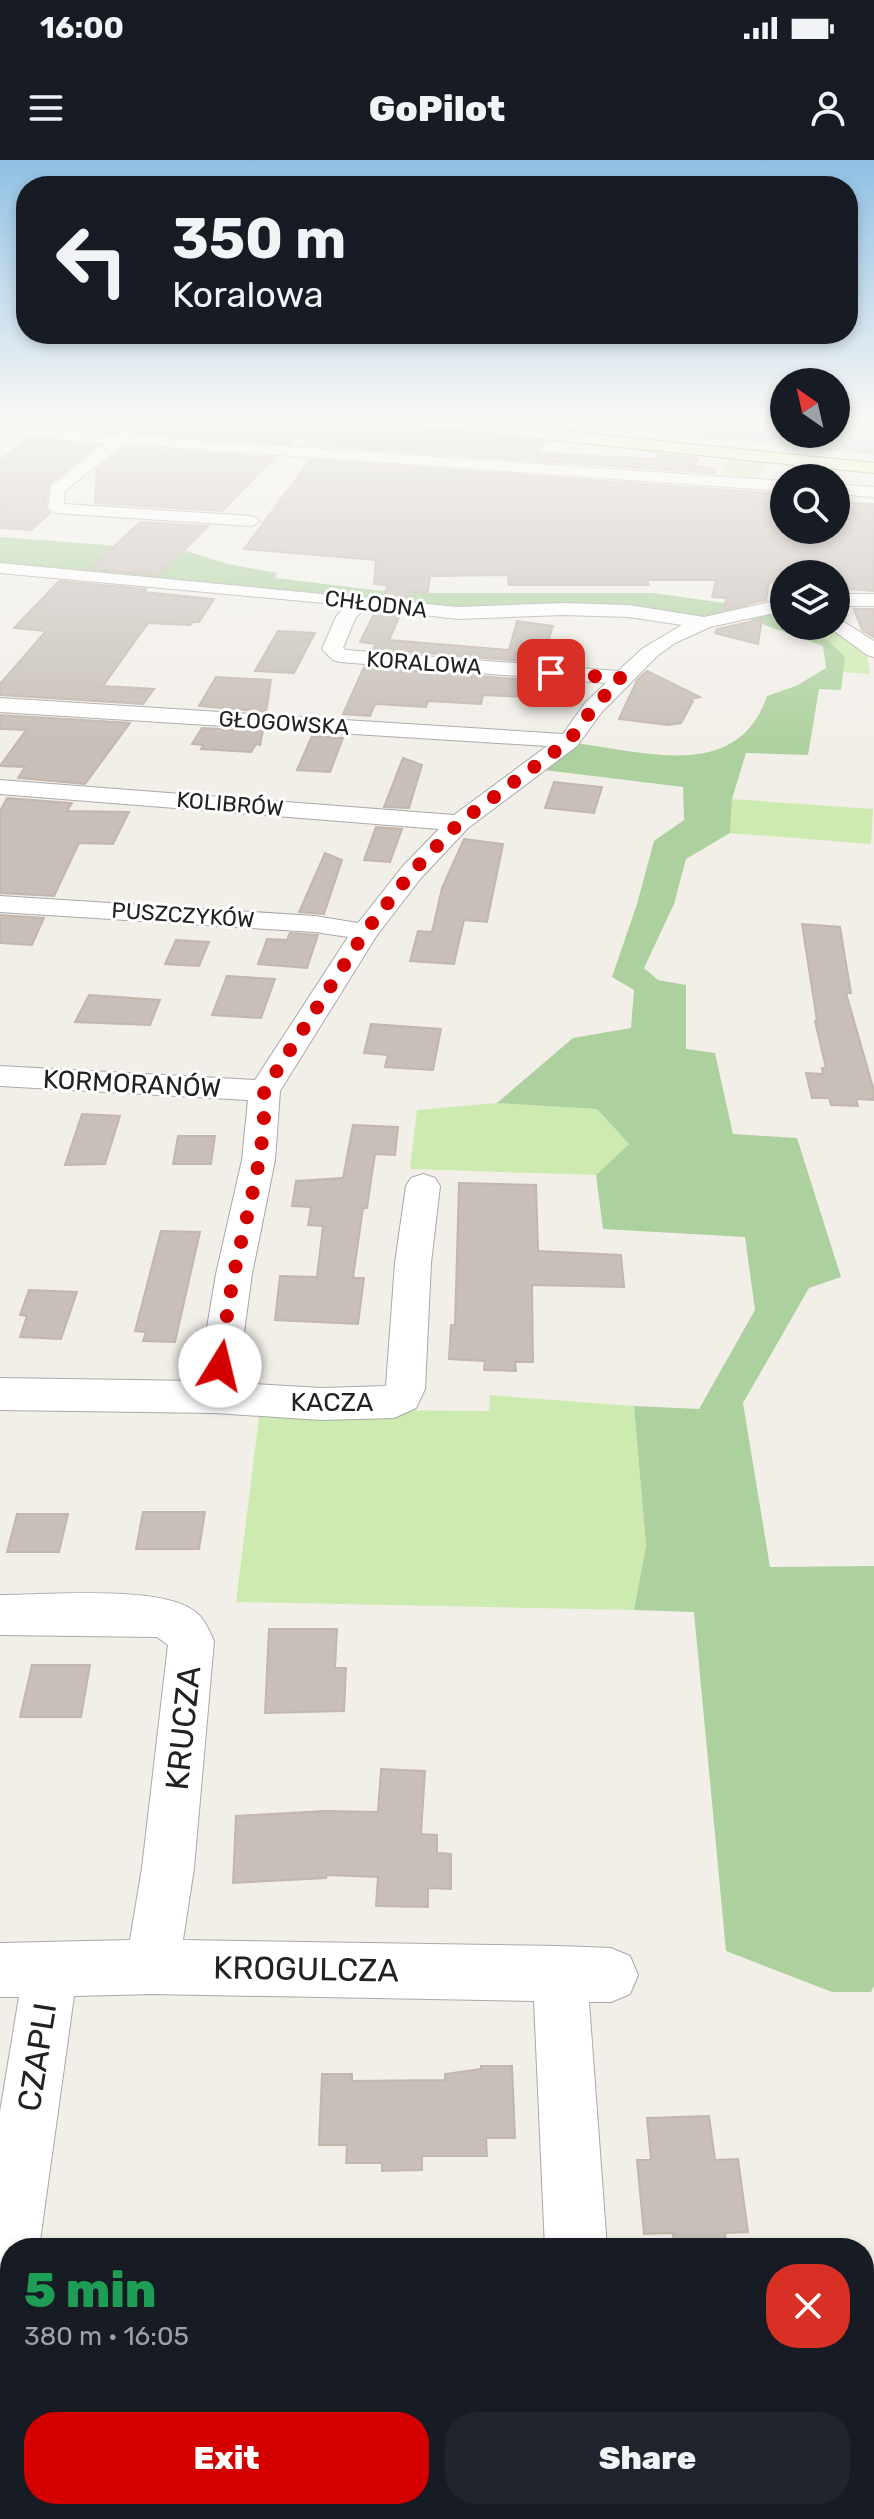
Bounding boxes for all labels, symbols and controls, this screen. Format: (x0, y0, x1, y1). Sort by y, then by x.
text: 16:00 (40, 10, 124, 46)
icon: menu (24, 86, 68, 130)
icon: person (806, 86, 850, 130)
text: GoPilot (369, 87, 505, 130)
text: 350 m (172, 206, 346, 272)
icon: left (40, 208, 144, 312)
text: Koralowa (172, 273, 324, 316)
north arrow (770, 368, 850, 448)
map controls (770, 368, 850, 640)
button: search (770, 464, 850, 544)
button: layers (770, 560, 850, 640)
street label: CHŁODNA (323, 584, 429, 624)
pin (517, 639, 585, 707)
street label: KORALOWA (366, 646, 483, 680)
icon: arrive (529, 651, 573, 695)
street label: GŁOGOWSKA (218, 705, 351, 741)
street label: KOLIBRÓW (175, 786, 285, 822)
street label: PUSZCZYKÓW (111, 897, 255, 933)
street label: KORMORANÓW (42, 1064, 222, 1104)
position arrow (178, 1324, 262, 1408)
street label: KACZA (290, 1387, 374, 1418)
street label: KRUCZA (158, 1664, 208, 1792)
street label: KROGULCZA (213, 1948, 399, 1990)
street label: CZAPLI (10, 2000, 64, 2114)
text: 5 min (24, 2262, 156, 2319)
button: close (766, 2264, 850, 2348)
text: 380 m · 16:05 (24, 2321, 189, 2352)
button: Exit (24, 2412, 429, 2504)
button: Share (445, 2412, 850, 2504)

